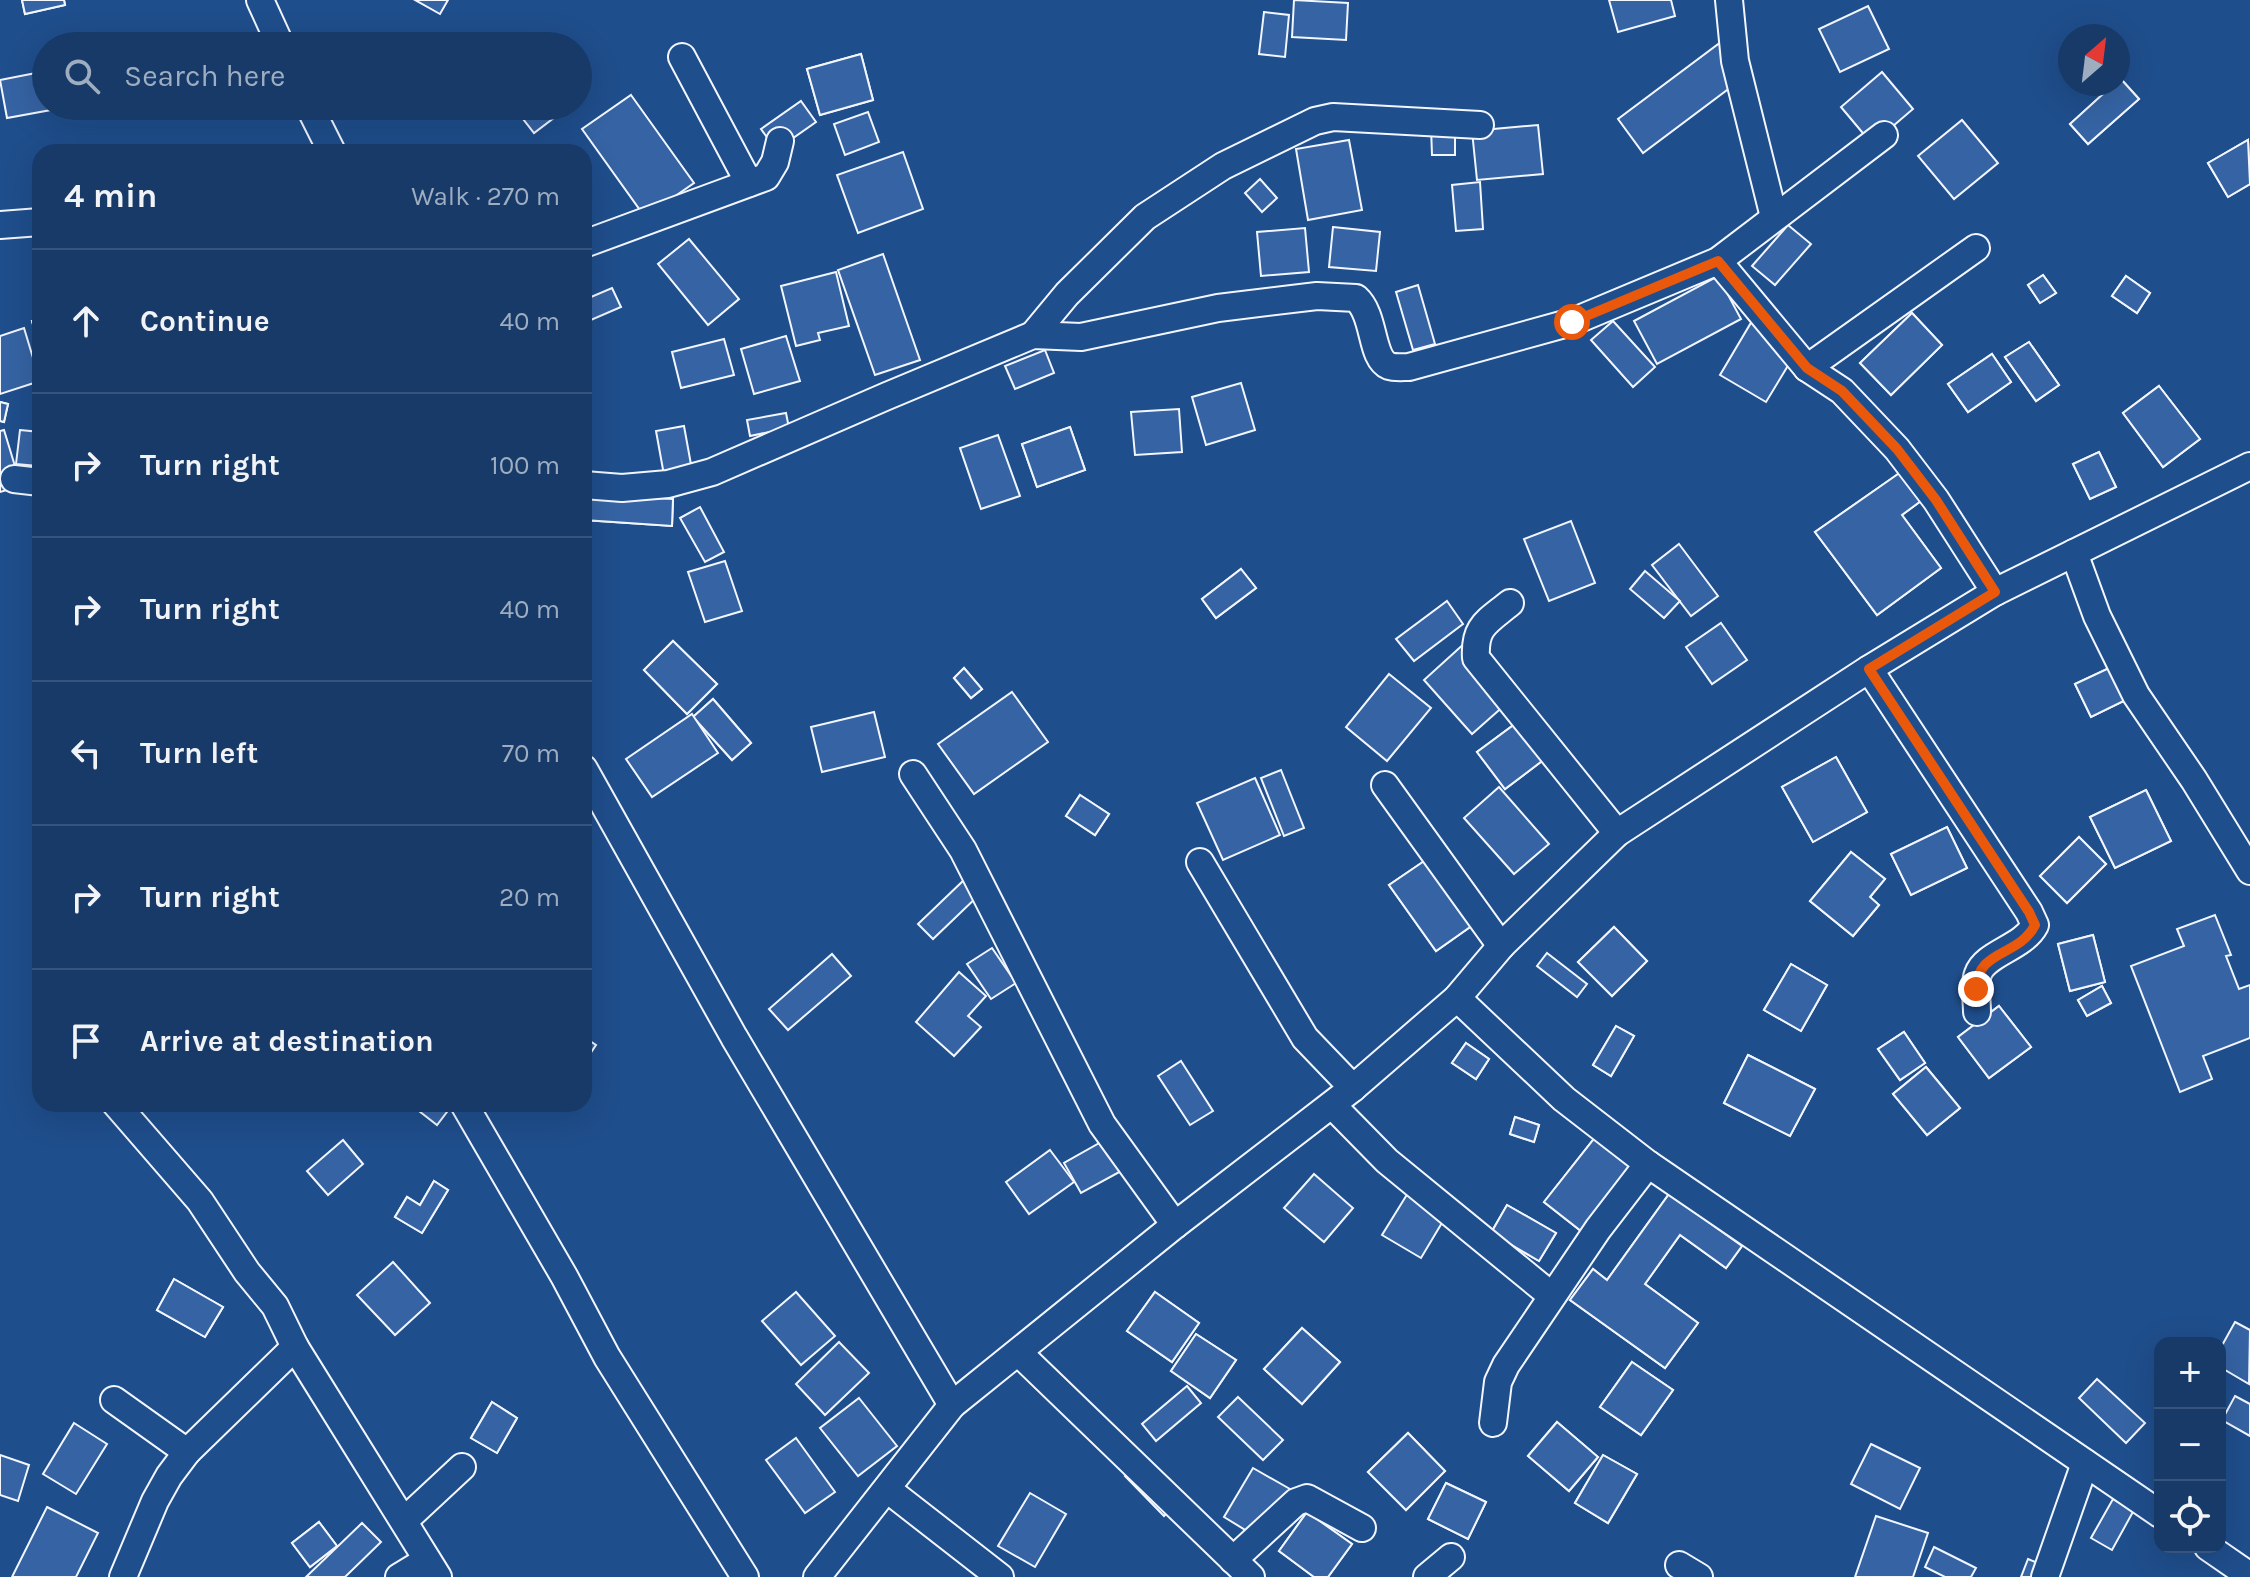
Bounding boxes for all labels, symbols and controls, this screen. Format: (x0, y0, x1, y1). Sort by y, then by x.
north arrow (2058, 24, 2130, 96)
search box (32, 32, 592, 120)
icon: search (60, 54, 104, 98)
text: Search here (124, 58, 285, 94)
text: 4 min (64, 176, 157, 216)
text: Walk · 270 m (411, 181, 560, 212)
icon: ahead (64, 299, 108, 343)
text: Continue (140, 303, 270, 339)
route start (1554, 304, 1590, 340)
text: 40 m (500, 306, 560, 337)
icon: right (64, 443, 108, 487)
text: Turn right (140, 447, 280, 483)
text: 100 m (490, 450, 560, 481)
icon: right (64, 587, 108, 631)
text: Turn right (140, 591, 280, 627)
text: 40 m (500, 594, 560, 625)
icon: left (64, 731, 108, 775)
text: Turn left (140, 735, 258, 771)
text: 70 m (502, 738, 560, 769)
icon: right (64, 875, 108, 919)
text: Turn right (140, 879, 280, 915)
text: 20 m (499, 882, 560, 913)
route end (1958, 971, 1994, 1007)
icon: arrive (64, 1019, 108, 1063)
text: Arrive at destination (140, 1023, 434, 1059)
map controls (2154, 1337, 2226, 1553)
button: + (2154, 1337, 2226, 1409)
button: − (2154, 1409, 2226, 1481)
button: locate (2154, 1481, 2226, 1553)

